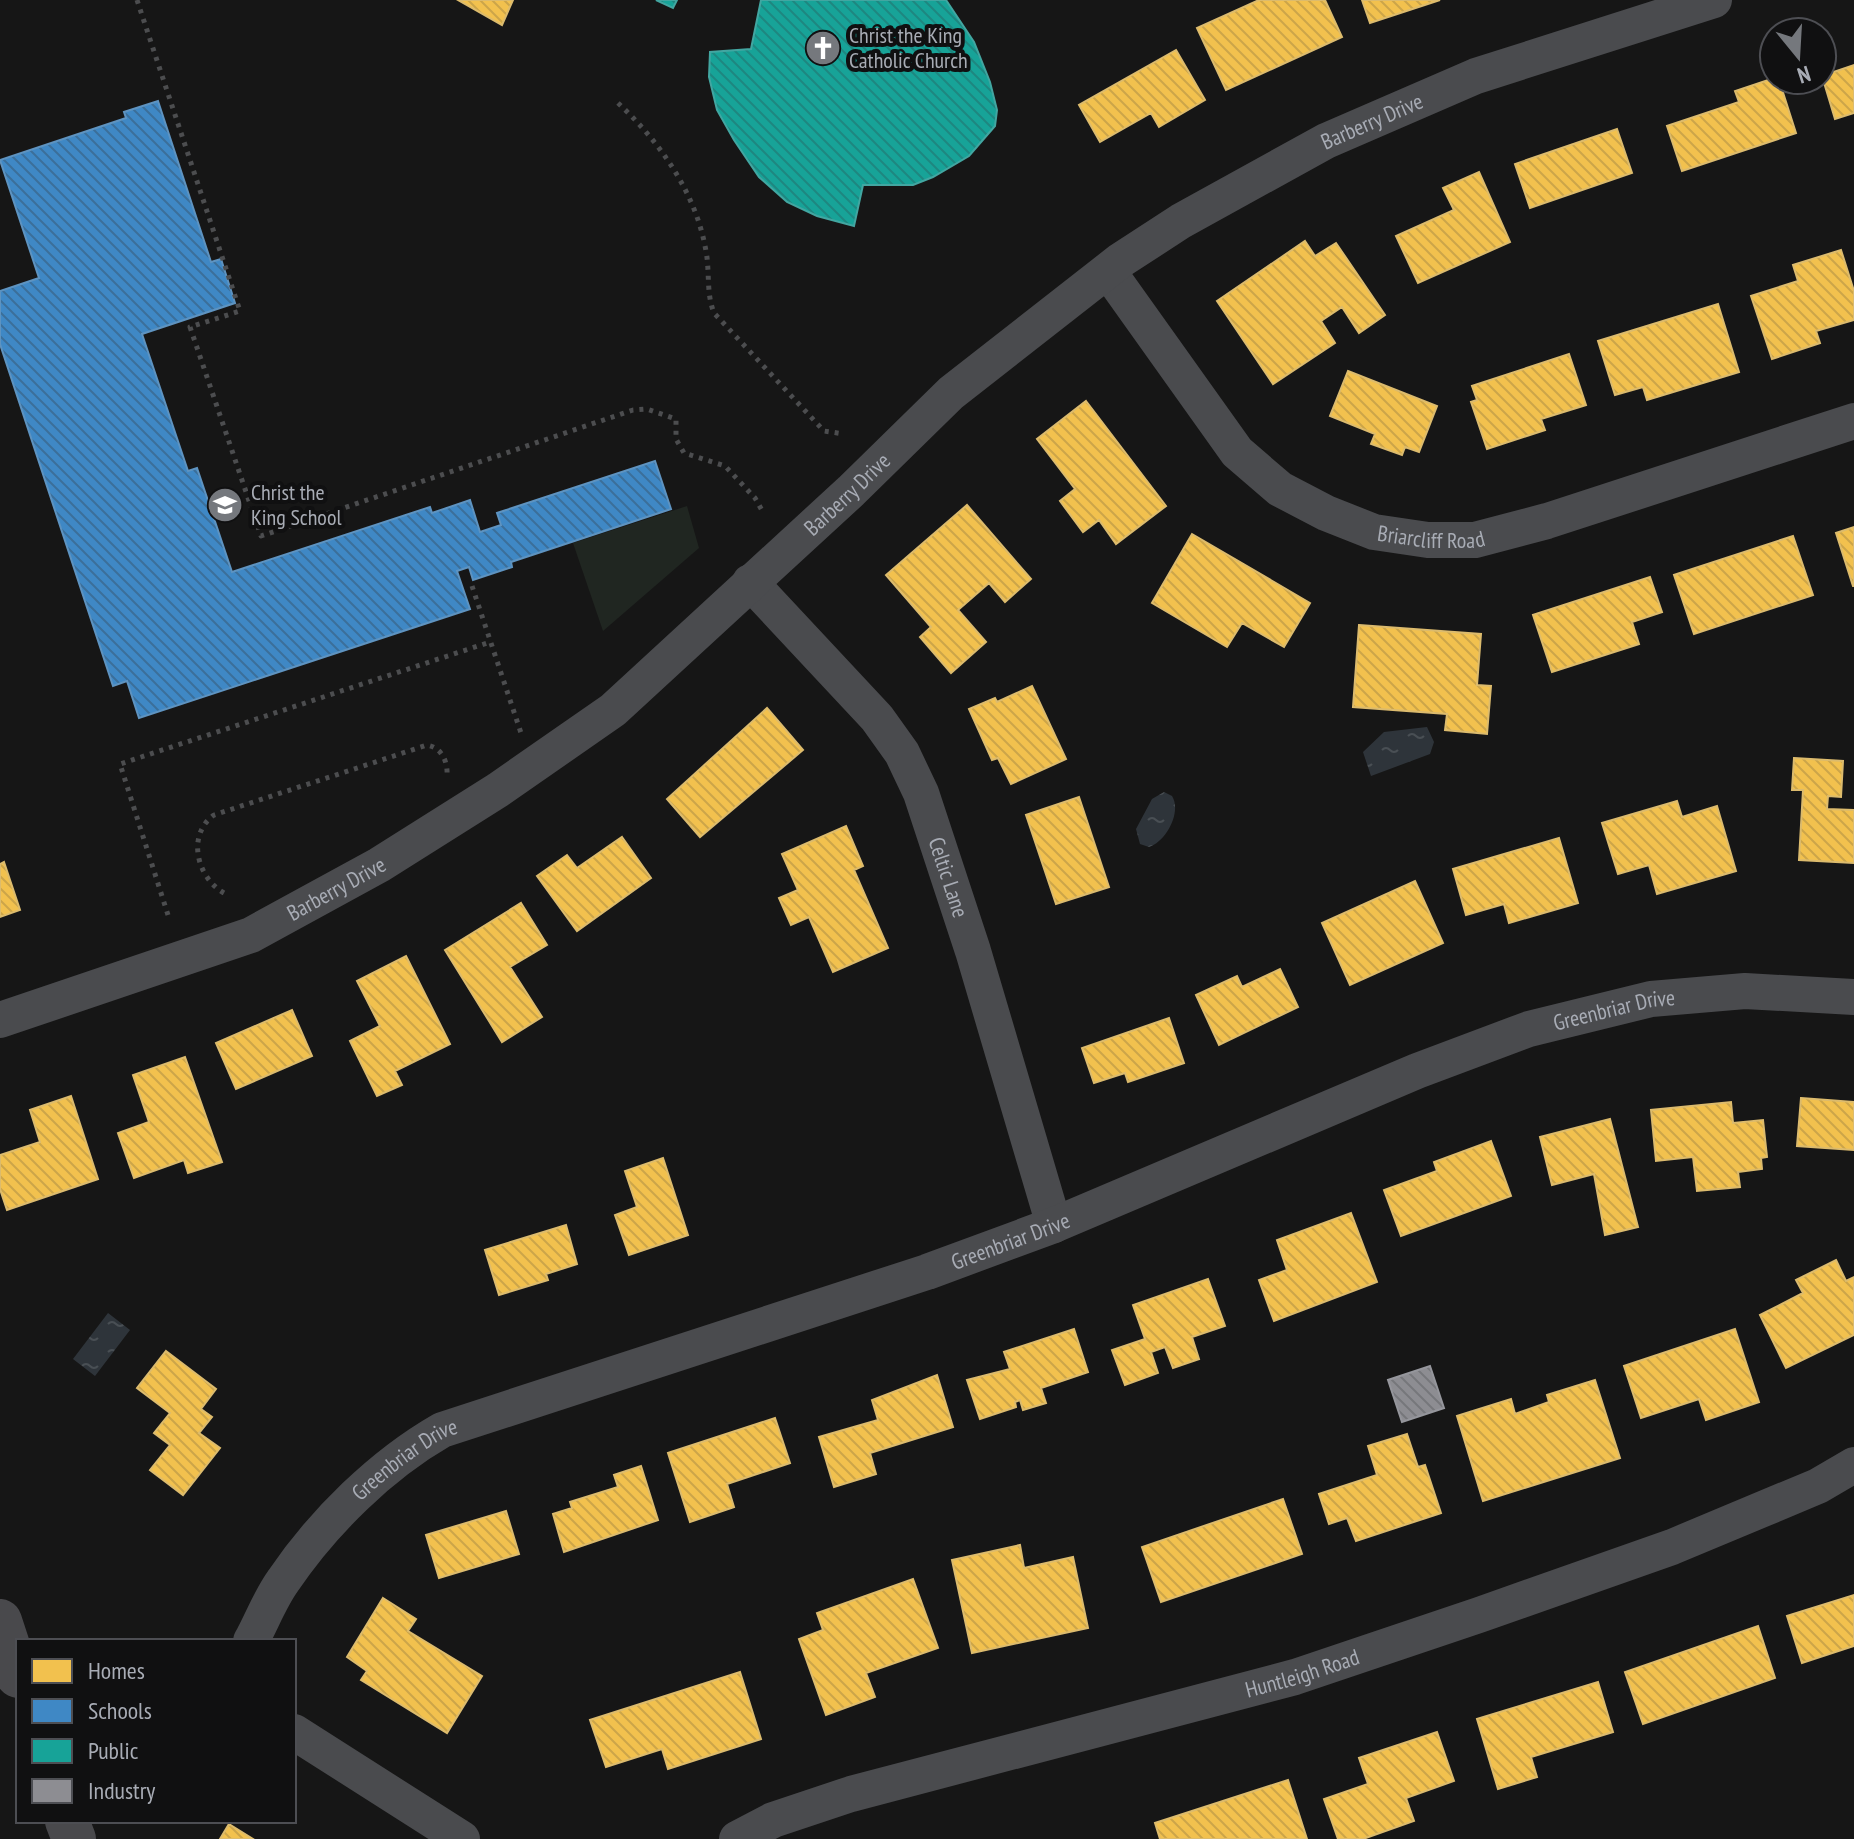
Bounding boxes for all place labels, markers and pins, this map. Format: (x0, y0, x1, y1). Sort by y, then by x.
place label: Christ the King Catholic Church (849, 21, 968, 74)
church icon: Christ the King Catholic Church (804, 29, 842, 67)
place label: Christ the King School (251, 478, 342, 531)
school or university icon: Christ the King School (206, 486, 244, 524)

